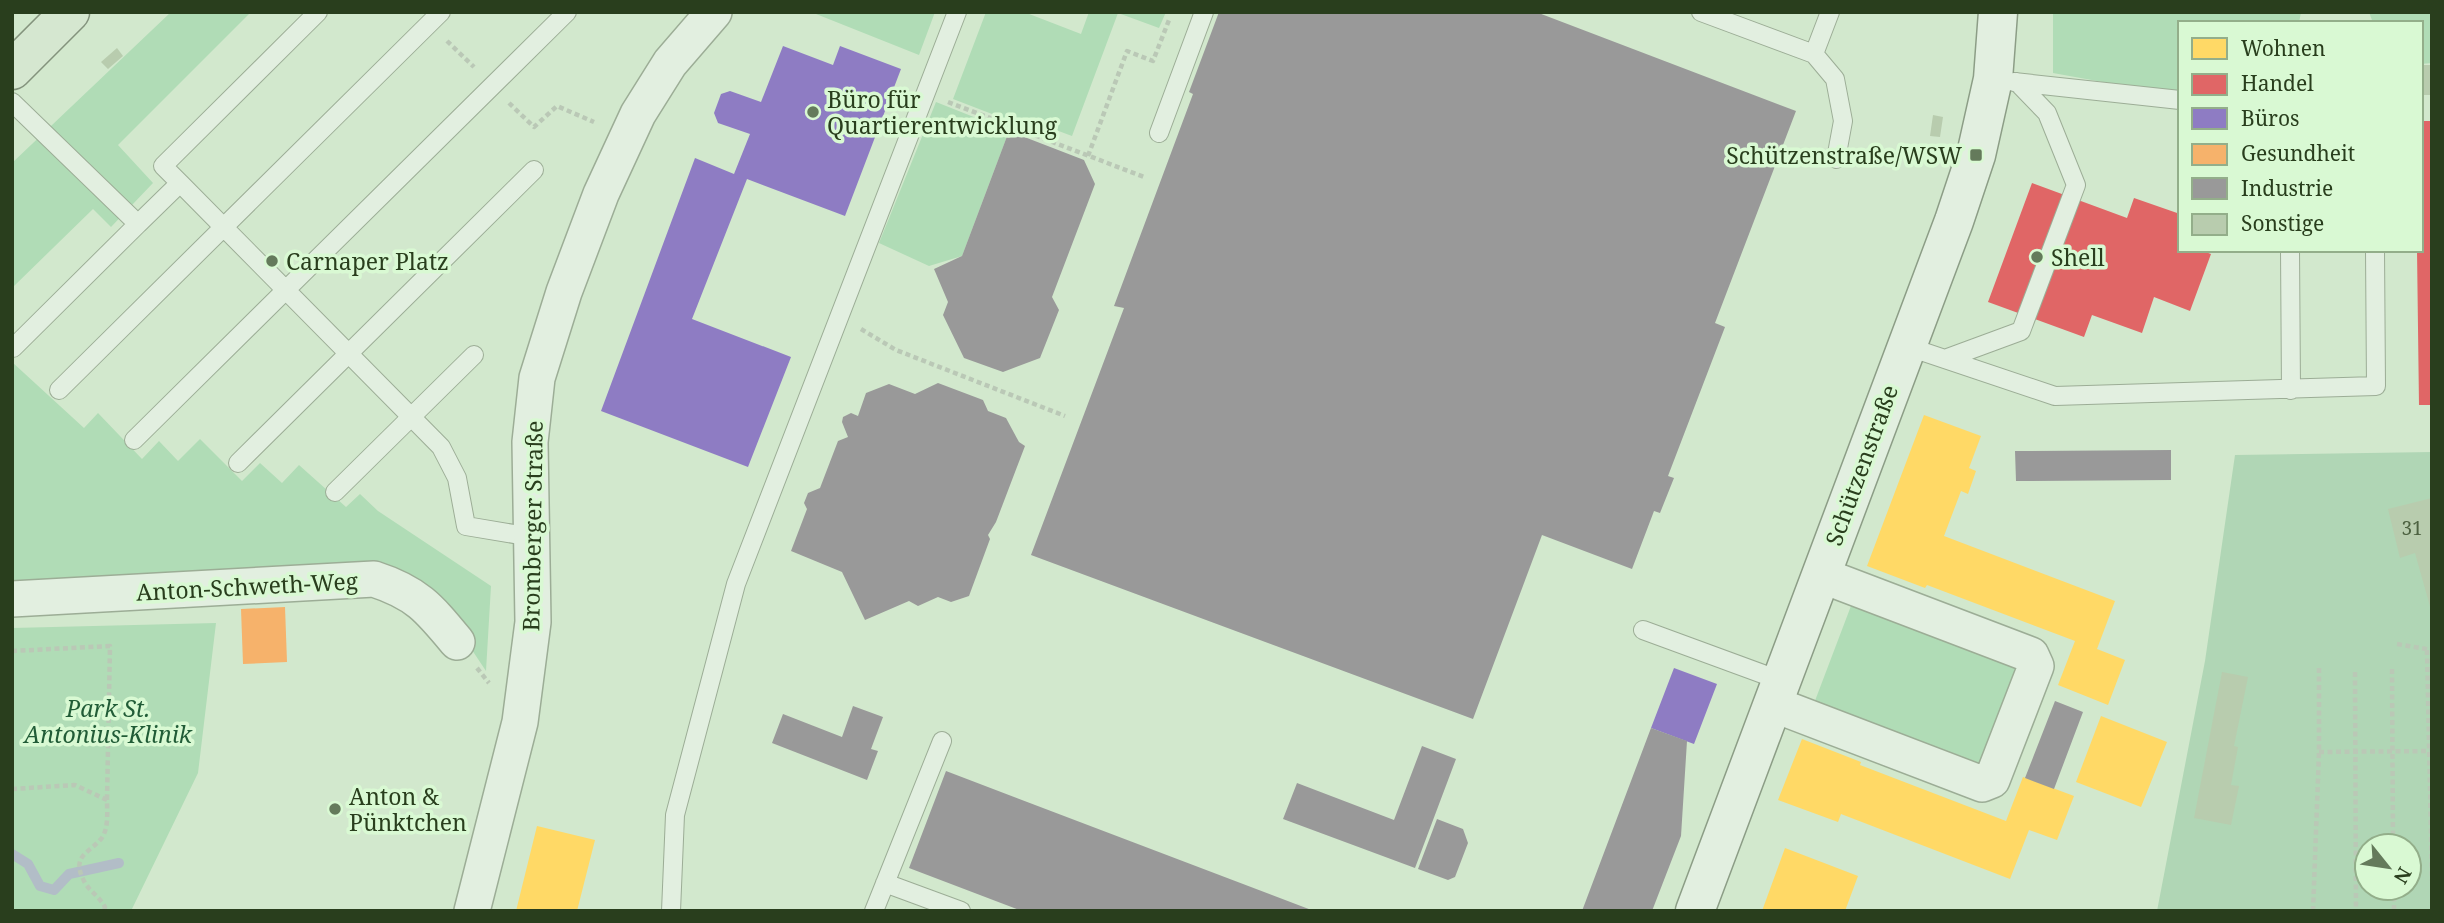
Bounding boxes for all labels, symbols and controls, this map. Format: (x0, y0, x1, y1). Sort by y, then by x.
legend (2178, 21, 2423, 252)
text: Wohnen (2241, 34, 2326, 62)
text: Handel (2241, 69, 2314, 97)
place label: Büro für Quartierentwicklung (827, 83, 1058, 141)
marker: Büro für Quartierentwicklung (805, 104, 821, 120)
text: Büros (2241, 104, 2300, 132)
place label: Schützenstraße/WSW (1726, 139, 1962, 171)
text: Gesundheit (2241, 139, 2355, 167)
marker: Schützenstraße/WSW (1968, 147, 1984, 163)
text: Industrie (2241, 174, 2333, 202)
text: Sonstige (2241, 209, 2324, 237)
place label: Shell (2051, 241, 2105, 273)
place label: Carnaper Platz (286, 245, 449, 277)
marker: Shell (2029, 249, 2045, 265)
marker: Carnaper Platz (264, 253, 280, 269)
street label: Schützenstraße (1817, 380, 1905, 550)
street label: Bromberger Straße (514, 420, 550, 632)
house number: 31 (2401, 515, 2423, 541)
street label: Anton-Schweth-Weg (135, 564, 359, 608)
park label: Park St. Antonius-Klinik (22, 692, 193, 750)
place label: Anton & Pünktchen (349, 780, 467, 838)
marker: Anton & Pünktchen (327, 801, 343, 817)
north arrow (2353, 832, 2423, 902)
text: N (2388, 863, 2418, 889)

